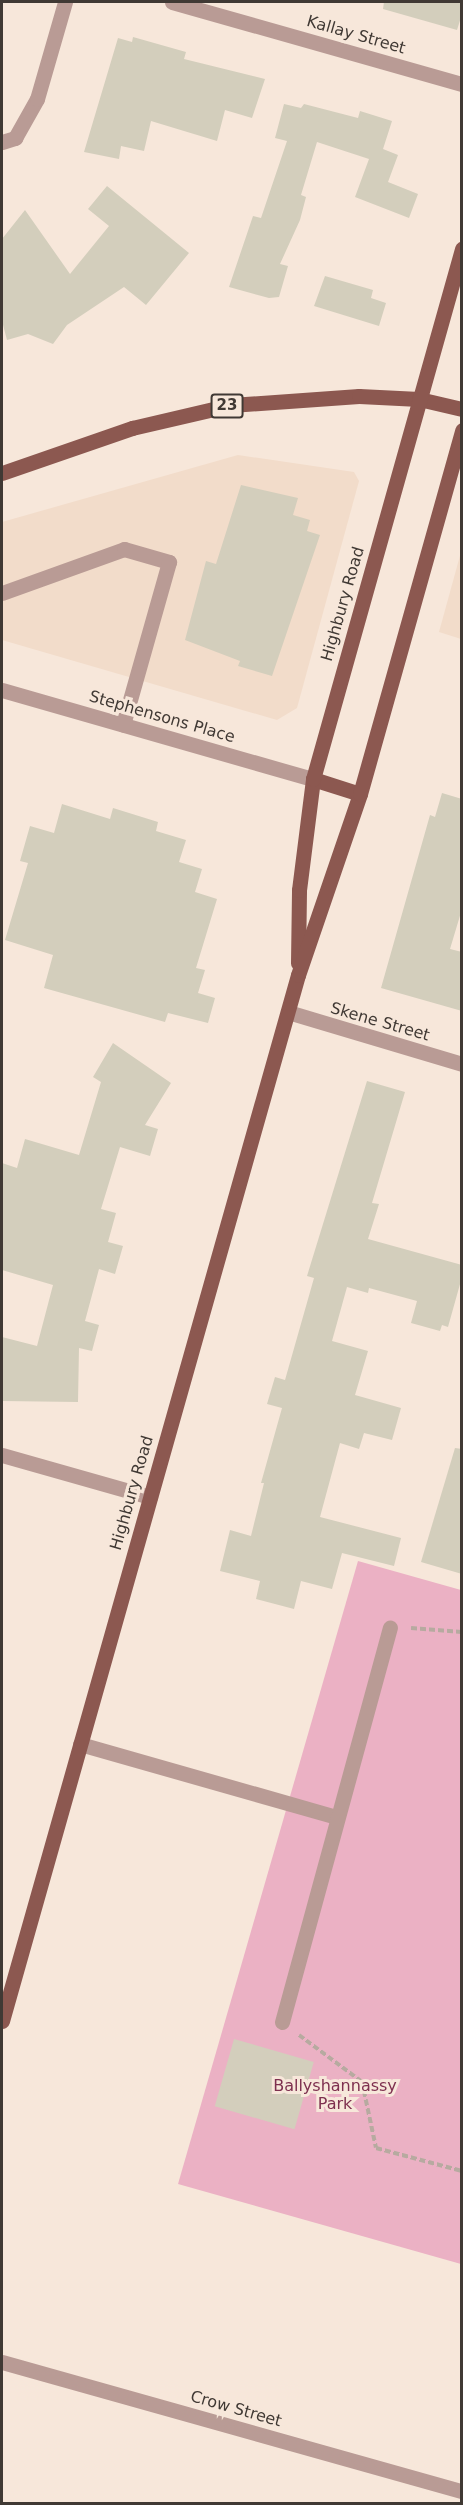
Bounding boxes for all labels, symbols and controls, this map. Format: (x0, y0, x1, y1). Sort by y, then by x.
street label: Kallay Street (304, 12, 408, 58)
road number: 23 (210, 394, 244, 418)
street label: Highbury Road (317, 544, 369, 664)
street label: Stephensons Place (87, 687, 237, 747)
street label: Skene Street (328, 999, 432, 1045)
street label: Highbury Road (106, 1433, 158, 1553)
park label: Ballyshannassy Park (273, 2076, 397, 2114)
street label: Crow Street (188, 2387, 284, 2431)

